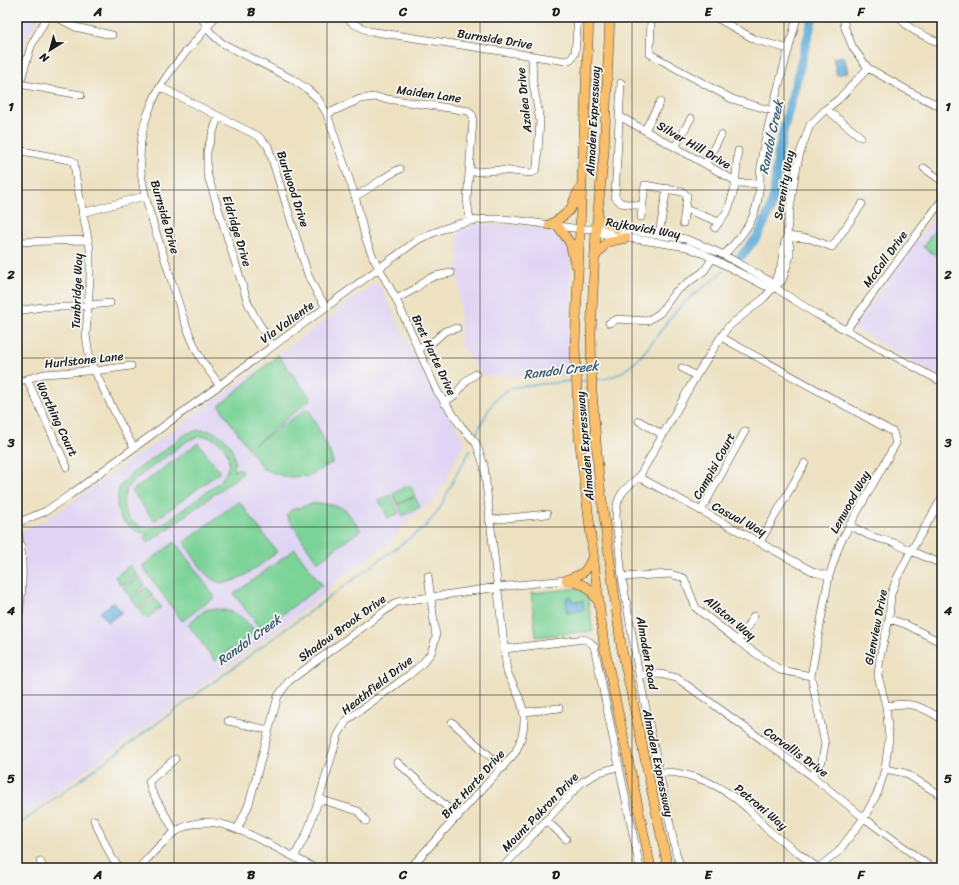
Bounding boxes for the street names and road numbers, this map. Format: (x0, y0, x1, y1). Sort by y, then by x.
street label: Burnside Drive (456, 22, 534, 56)
street label: Almaden Expressway (579, 65, 607, 177)
street label: Azalea Drive (510, 66, 538, 135)
street label: Maiden Lane (395, 79, 463, 109)
street label: Silver Hill Drive (653, 115, 735, 175)
street label: Burlwood Drive (270, 148, 316, 230)
street label: Serenity Way (767, 148, 801, 222)
street label: Burnside Drive (144, 177, 186, 257)
street label: Eldridge Drive (216, 193, 258, 269)
street label: Rajkovich Way (604, 211, 683, 246)
street label: McCall Drive (857, 226, 913, 292)
street label: Tunbridge Way (65, 252, 89, 329)
street label: Via Valiente (255, 295, 319, 349)
street label: Bret Harte Drive (405, 311, 463, 399)
street label: Hurlstone Lane (43, 345, 125, 375)
street label: Worthing Court (30, 378, 84, 460)
street label: Almaden Expressway (569, 390, 601, 503)
street label: Campisi Court (686, 428, 742, 504)
street label: Lenwood Way (824, 466, 877, 538)
street label: Casual Way (708, 495, 771, 543)
street label: Glenview Drive (858, 587, 894, 667)
street label: Shadow Brook Drive (293, 588, 391, 668)
street label: Allston Way (698, 589, 762, 647)
street label: Almaden Road (630, 614, 664, 692)
street label: Heathfield Drive (336, 650, 418, 720)
street label: Almaden Expressway (636, 706, 680, 820)
street label: Corvallis Drive (759, 721, 833, 783)
street label: Bret Harte Drive (435, 744, 511, 824)
street label: Mount Pakron Drive (496, 767, 584, 857)
street label: Petroni Way (729, 778, 793, 837)

